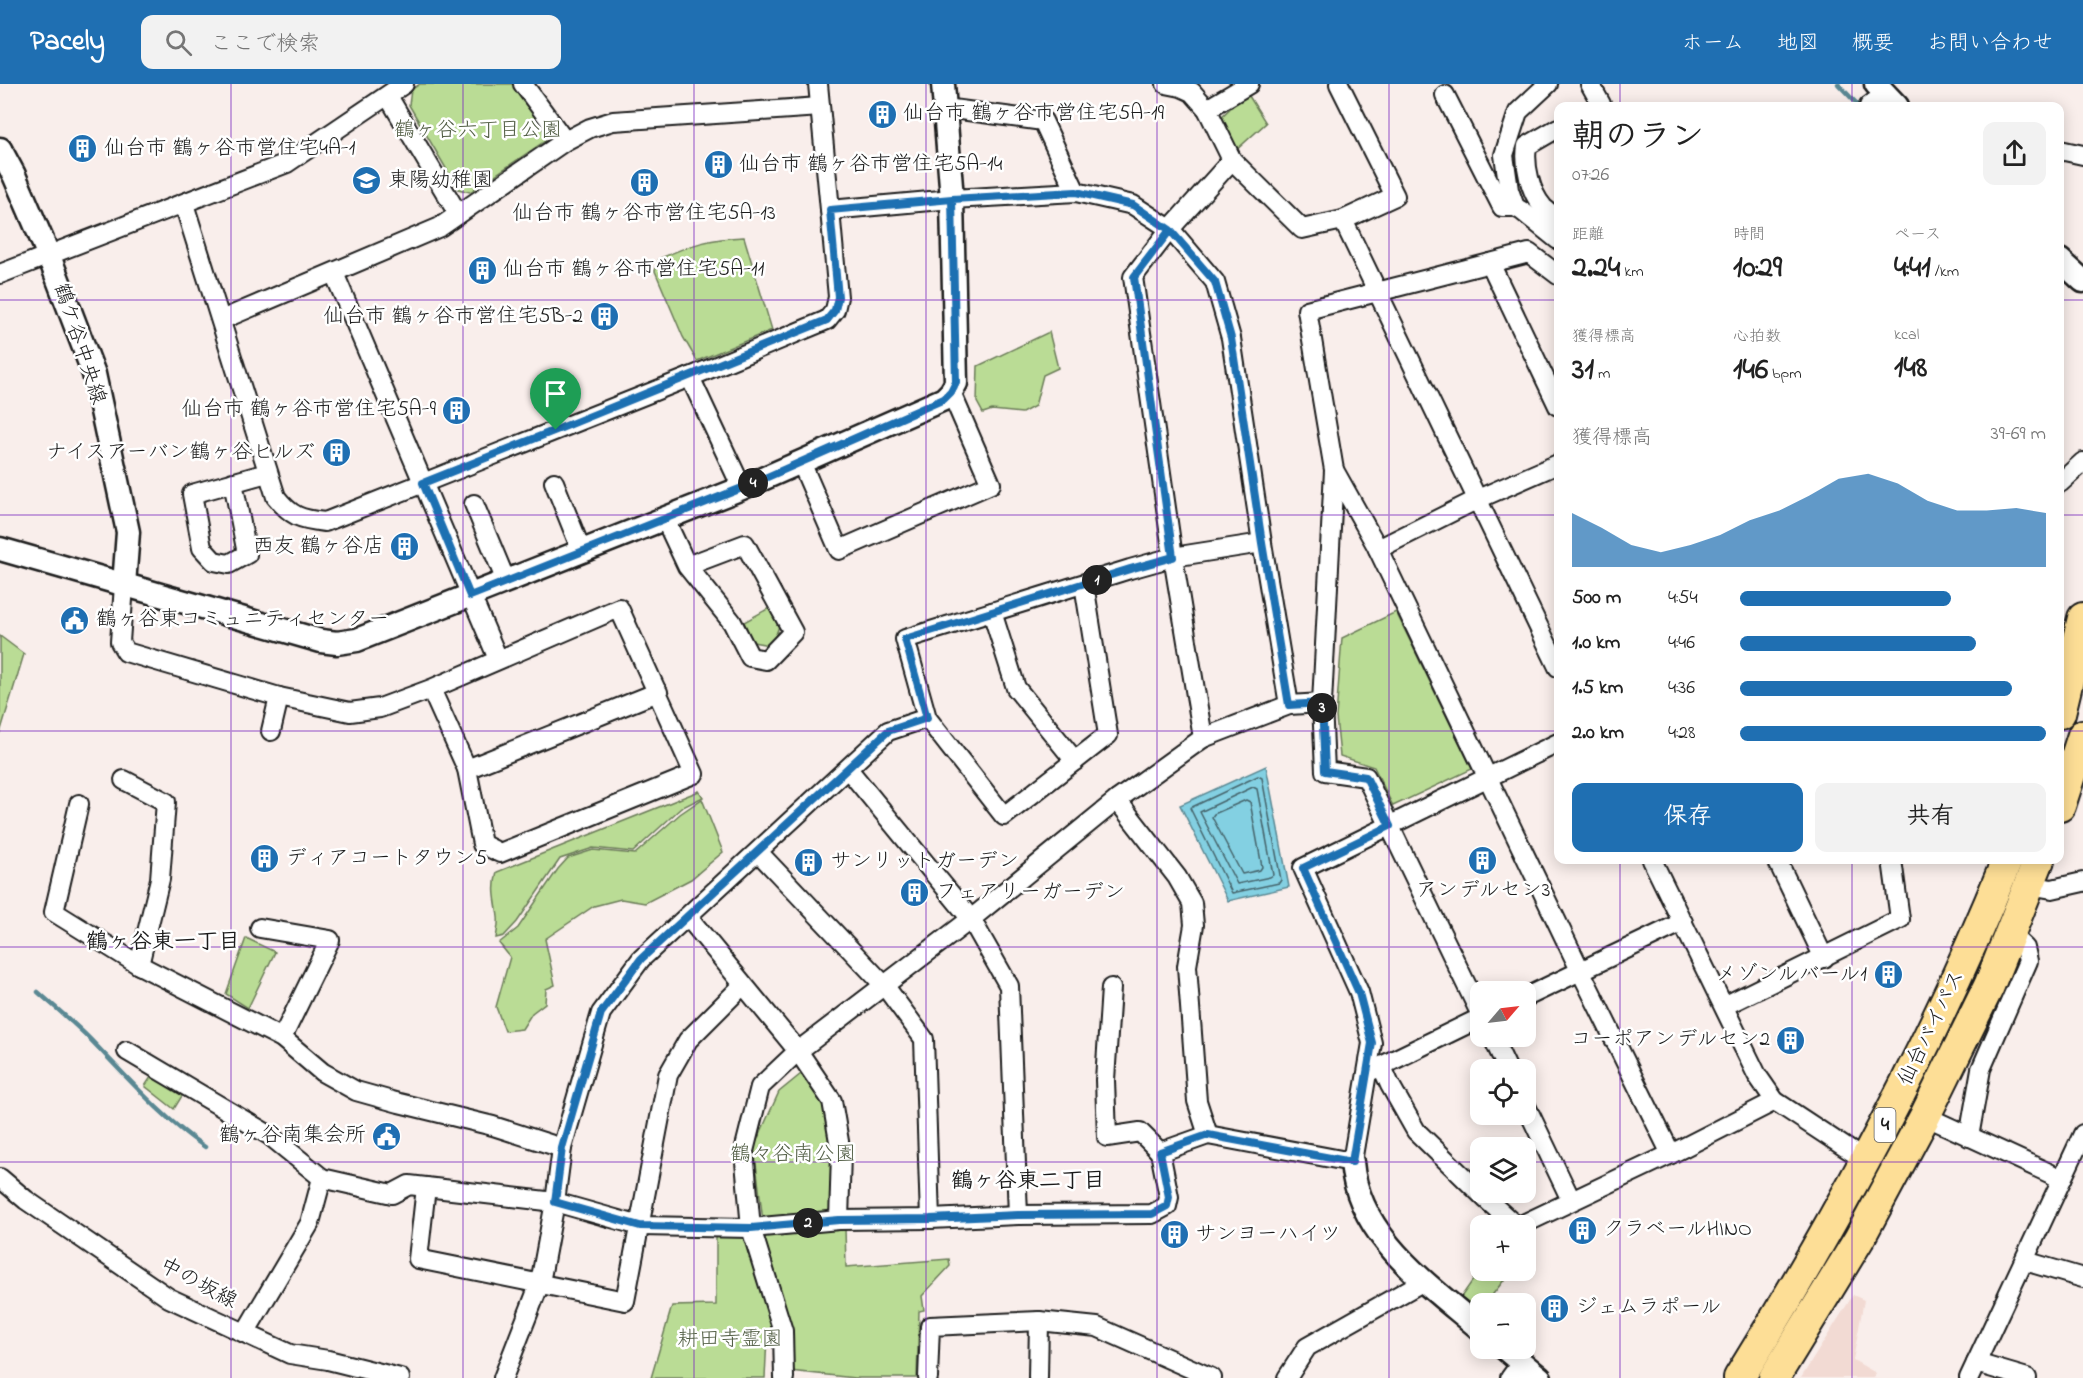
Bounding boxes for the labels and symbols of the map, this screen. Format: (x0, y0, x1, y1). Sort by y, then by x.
building icon: 仙台市 鶴ヶ谷市営住宅5A-19 (866, 98, 898, 130)
place label: 仙台市 鶴ヶ谷市営住宅5A-19 (903, 99, 1165, 129)
park label: 鶴ヶ谷六丁目公園 (394, 116, 562, 146)
building icon: 仙台市 鶴ヶ谷市営住宅4A-1 (67, 133, 99, 165)
place label: 仙台市 鶴ヶ谷市営住宅4A-1 (104, 134, 356, 164)
building icon: 仙台市 鶴ヶ谷市営住宅5A-14 (702, 149, 734, 181)
place label: 仙台市 鶴ヶ谷市営住宅5A-14 (739, 150, 1003, 180)
school or university icon: 東陽幼稚園 (351, 165, 383, 197)
place label: 東陽幼稚園 (388, 166, 493, 196)
building icon: 仙台市 鶴ヶ谷市営住宅5A-13 (628, 167, 660, 199)
place label: 仙台市 鶴ヶ谷市営住宅5A-13 (512, 199, 776, 229)
building icon: 仙台市 鶴ヶ谷市営住宅5A-11 (466, 254, 498, 286)
place label: 仙台市 鶴ヶ谷市営住宅5A-11 (503, 255, 765, 285)
street label: 鶴ケ谷中央線 (45, 279, 113, 409)
building icon: 仙台市 鶴ヶ谷市営住宅5B-2 (588, 301, 620, 333)
place label: 仙台市 鶴ヶ谷市営住宅5B-2 (323, 302, 583, 332)
pin (530, 368, 581, 430)
building icon: 仙台市 鶴ヶ谷市営住宅5A-9 (441, 394, 473, 426)
place label: 仙台市 鶴ヶ谷市営住宅5A-9 (182, 395, 437, 425)
building icon: ナイスアーバン鶴ヶ谷ヒルズ (320, 437, 352, 469)
place label: ナイスアーバン鶴ヶ谷ヒルズ (46, 438, 315, 468)
pin: 4 (738, 468, 768, 498)
building icon: 西友 鶴ヶ谷店 (389, 531, 421, 563)
place label: 西友 鶴ヶ谷店 (253, 532, 384, 562)
pin: 1 (1082, 565, 1112, 595)
public building icon: 鶴ヶ谷東コミュニティセンター (59, 604, 91, 636)
place label: 鶴ヶ谷東コミュニティセンター (96, 605, 389, 635)
pin: 3 (1307, 693, 1337, 723)
building icon: ディアコートタウン5 (249, 843, 281, 875)
place label: ディアコートタウン5 (286, 844, 487, 874)
building icon: アンデルセン3 (1467, 844, 1499, 876)
building icon: サンリットガーデン (793, 846, 825, 878)
place label: サンリットガーデン (830, 847, 1019, 877)
place label: アンデルセン3 (1416, 876, 1550, 906)
building icon: フェアリーガーデン (899, 877, 931, 909)
place label: フェアリーガーデン (936, 878, 1125, 908)
district label: 鶴ヶ谷東一丁目 (86, 927, 240, 959)
building icon: メゾンルバール1 (1872, 959, 1904, 991)
place label: メゾンルバール1 (1715, 960, 1867, 990)
street label: 仙台バイパス (1891, 965, 1973, 1091)
north arrow (1470, 981, 1536, 1047)
building icon: コーポアンデルセン2 (1775, 1024, 1807, 1056)
place label: コーポアンデルセン2 (1571, 1025, 1770, 1055)
road number: 4 (1874, 1108, 1896, 1142)
public building icon: 鶴ヶ谷南集会所 (371, 1120, 403, 1152)
place label: 鶴ヶ谷南集会所 (219, 1121, 366, 1151)
park label: 鶴々谷南公園 (730, 1140, 856, 1170)
district label: 鶴ヶ谷東二丁目 (951, 1166, 1105, 1198)
pin: 2 (793, 1208, 823, 1238)
building icon: クラベールHINO (1566, 1214, 1598, 1246)
place label: クラベールHINO (1603, 1215, 1752, 1245)
building icon: サンヨーハイツ (1158, 1219, 1190, 1251)
place label: サンヨーハイツ (1195, 1220, 1341, 1250)
street label: 中の坂線 (154, 1251, 242, 1317)
building icon: ジェムラポール (1539, 1292, 1571, 1324)
place label: ジェムラポール (1576, 1293, 1721, 1323)
park label: 耕田寺霊園 (678, 1325, 783, 1355)

